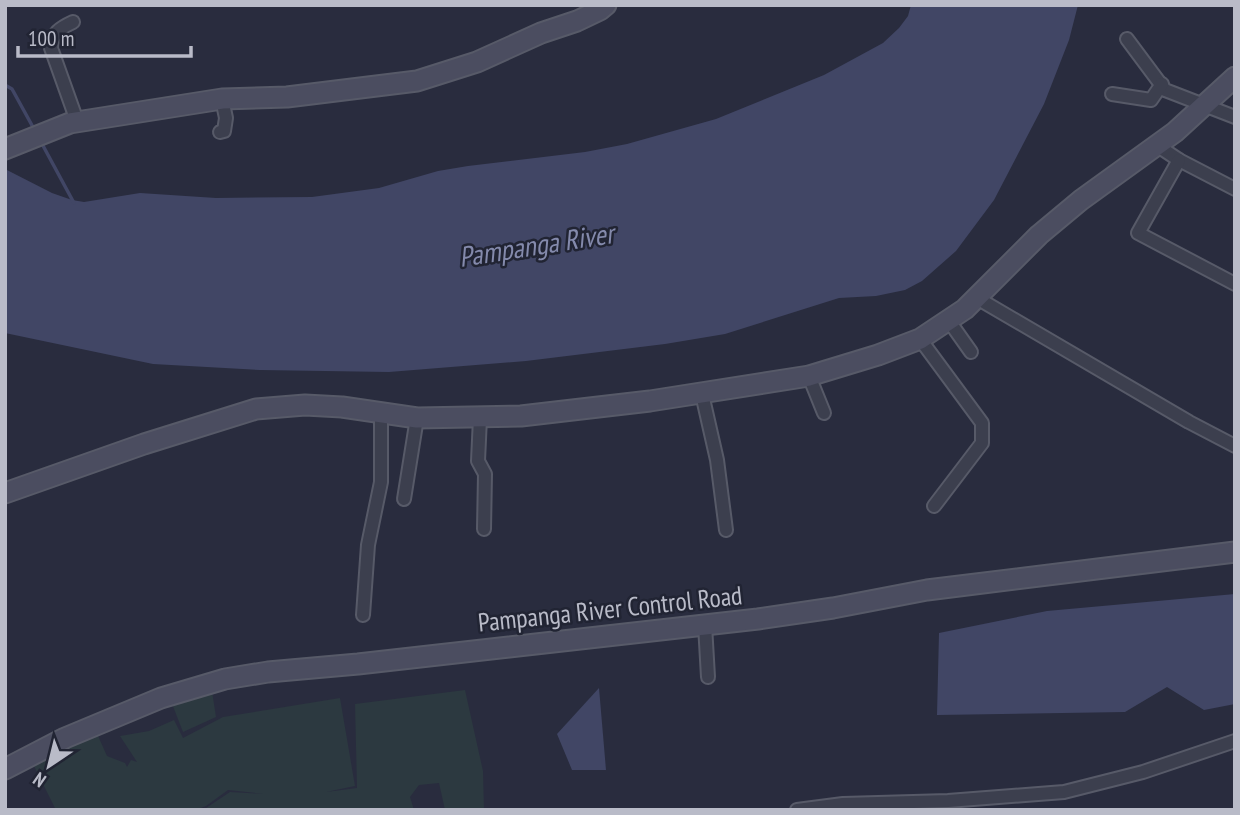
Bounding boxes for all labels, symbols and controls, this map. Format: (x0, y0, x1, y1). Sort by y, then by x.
scale bar (18, 14, 191, 58)
text: 100 m (28, 25, 74, 52)
water label: Pampanga River (456, 213, 620, 275)
street label: Pampanga River Control Road (476, 578, 744, 639)
north arrow (14, 731, 84, 801)
text: N (28, 767, 50, 793)

